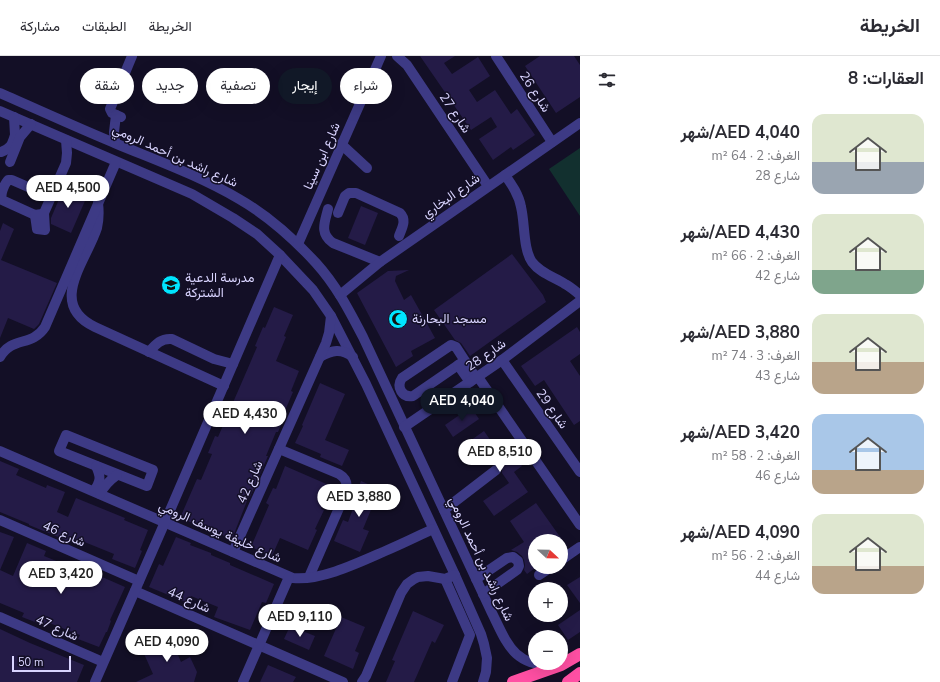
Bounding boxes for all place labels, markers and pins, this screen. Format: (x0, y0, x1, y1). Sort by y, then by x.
pin: AED 4,500 (22, 175, 114, 209)
place label: مدرسة الدعية الشتركة (185, 269, 255, 302)
school or university icon: مدرسة الدعية الشتركة (160, 274, 182, 296)
mosque icon: مسجد البحارنة (387, 308, 409, 330)
place label: مسجد البحارنة (412, 310, 487, 328)
pin: AED 4,040 (416, 388, 508, 422)
pin: AED 4,430 (199, 401, 291, 435)
pin: AED 8,510 (454, 439, 546, 473)
pin: AED 3,880 (313, 484, 405, 518)
pin: AED 3,420 (15, 561, 107, 595)
pin: AED 9,110 (254, 604, 346, 638)
pin: AED 4,090 (121, 629, 213, 663)

